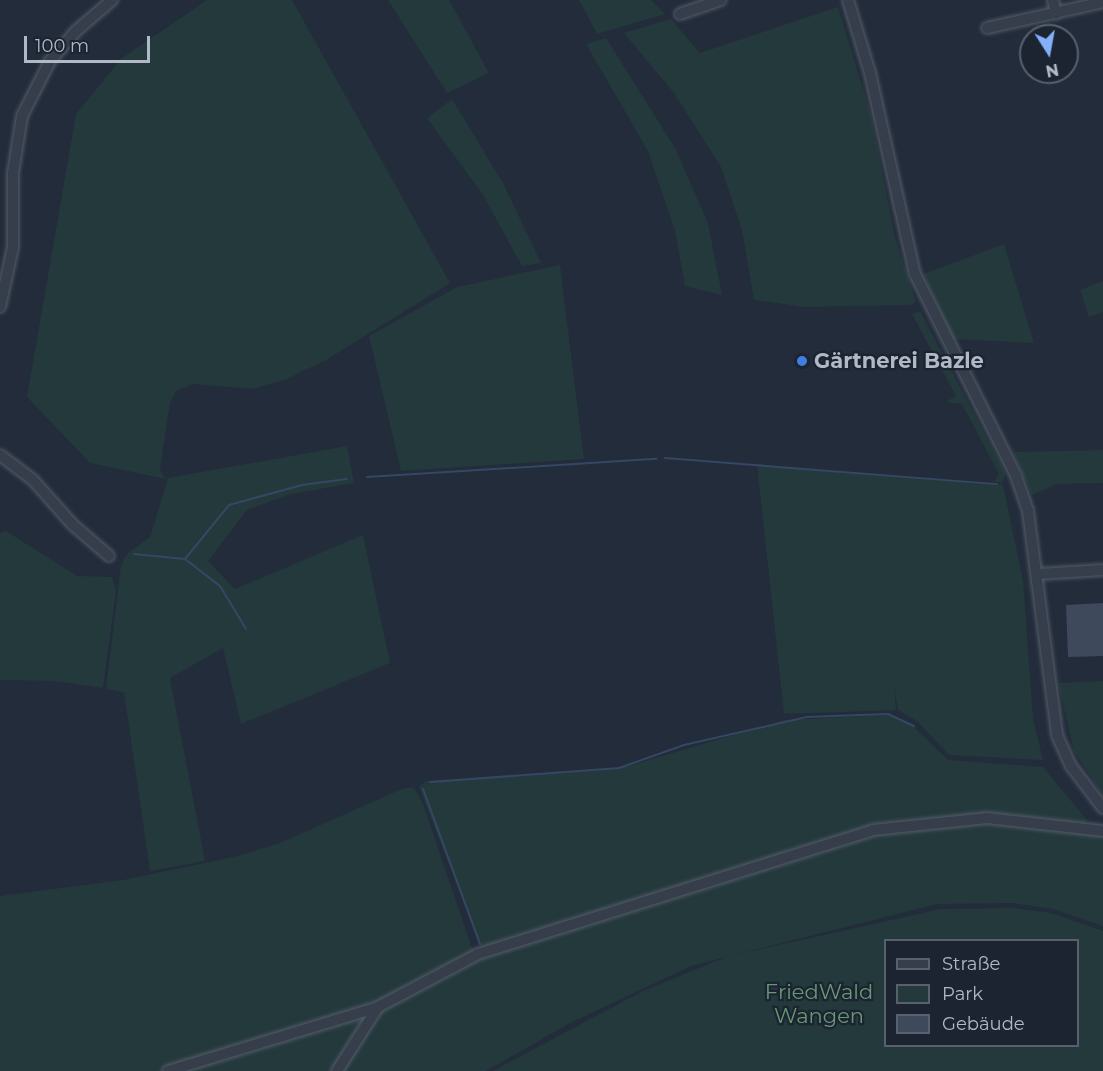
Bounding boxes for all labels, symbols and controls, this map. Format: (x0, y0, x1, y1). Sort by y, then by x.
scale bar (27, 24, 153, 62)
north arrow (1019, 24, 1079, 84)
text: 100 m (35, 35, 89, 57)
text: N (1044, 60, 1060, 81)
place label: Gärtnerei Bazle (814, 348, 984, 374)
marker: Gärtnerei Bazle (795, 354, 809, 368)
legend (884, 939, 1079, 1047)
text: Straße (942, 953, 1000, 975)
park label: FriedWald Wangen (765, 979, 873, 1029)
text: Park (942, 983, 983, 1005)
text: Gebäude (942, 1013, 1025, 1035)

